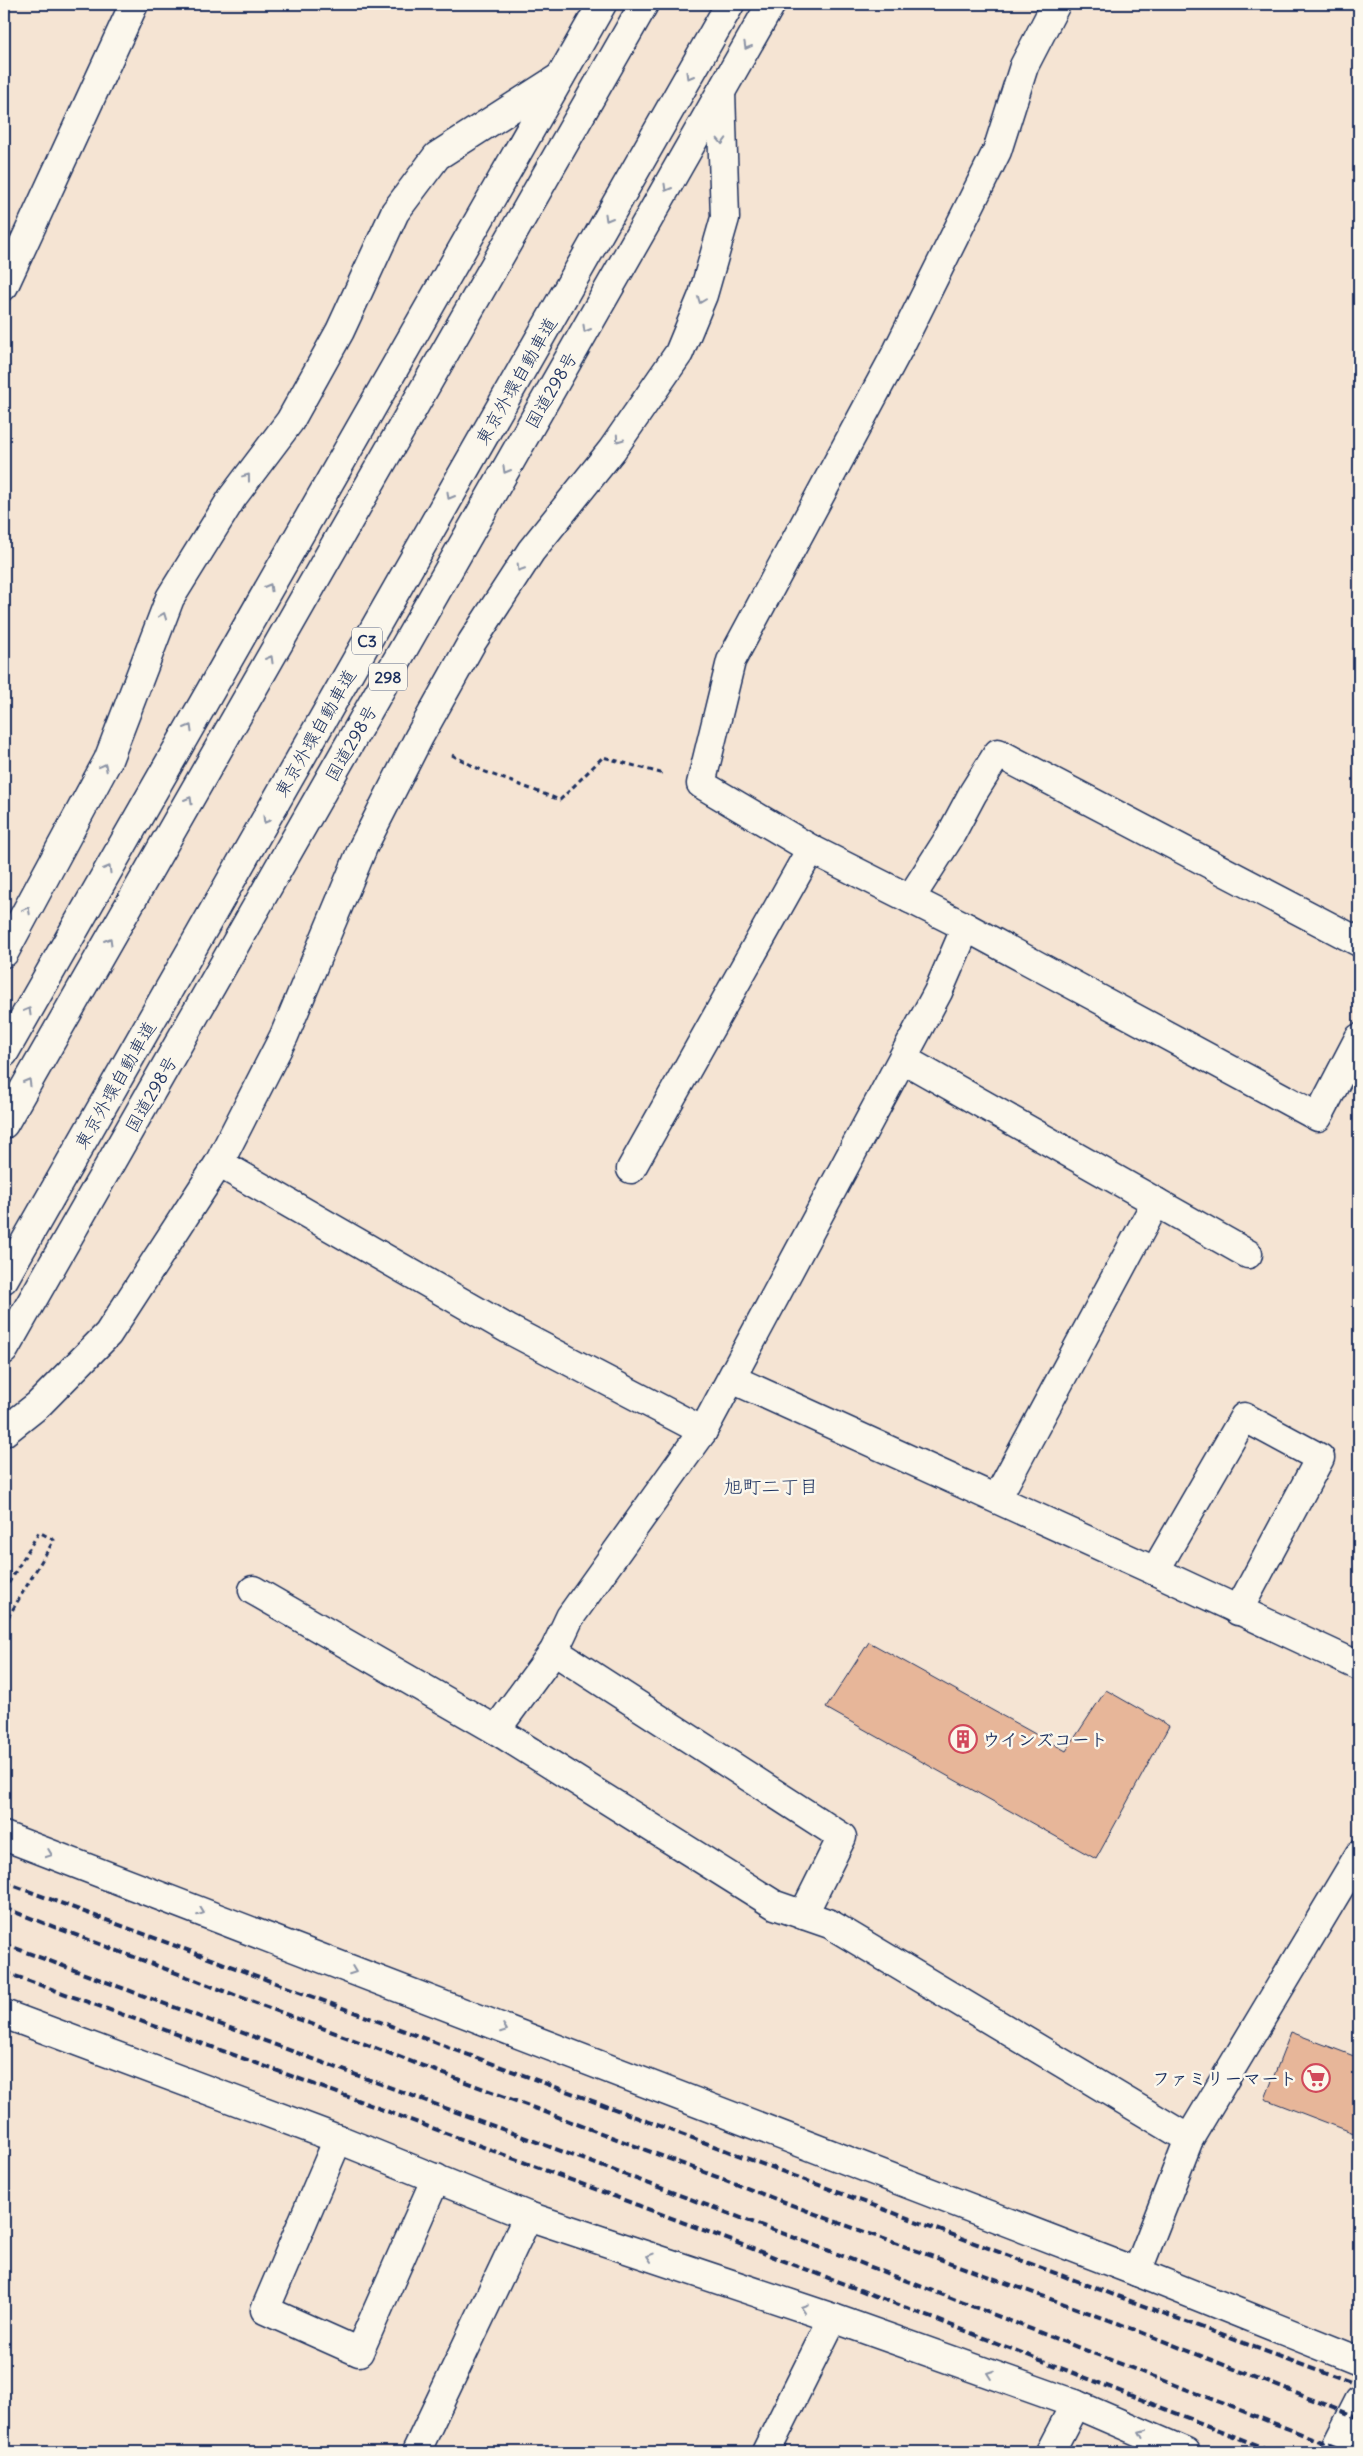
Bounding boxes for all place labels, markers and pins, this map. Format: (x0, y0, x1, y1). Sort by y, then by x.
building icon: ウインズコート (948, 1724, 978, 1754)
place label: ウインズコート (982, 1728, 1108, 1751)
supermarket icon: ファミリーマート (1301, 2063, 1331, 2093)
place label: ファミリーマート (1152, 2067, 1297, 2090)

